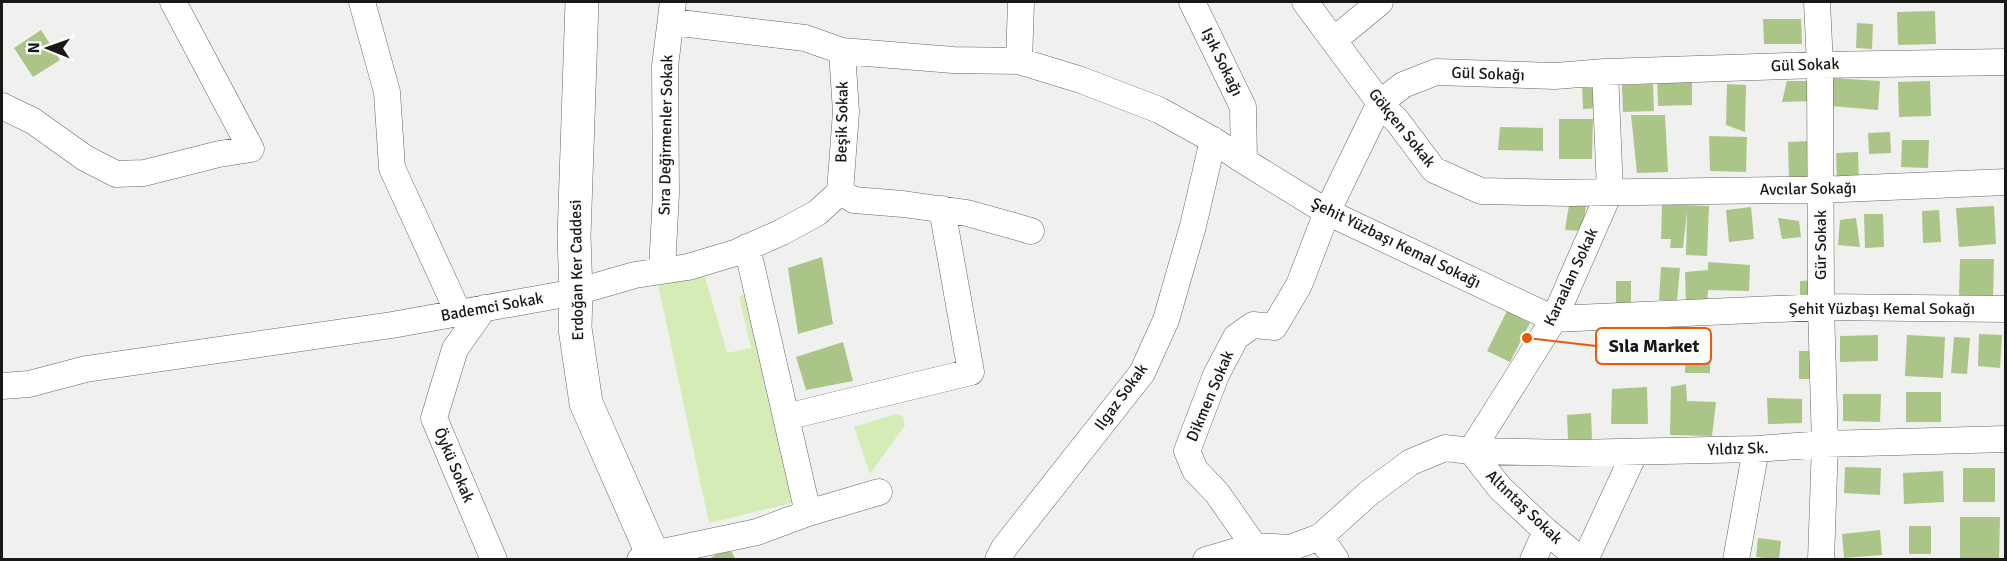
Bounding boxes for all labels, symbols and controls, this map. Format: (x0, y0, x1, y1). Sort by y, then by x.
north arrow (18, 18, 78, 78)
street label: Işık Sokağı (1197, 25, 1247, 99)
text: N (24, 42, 44, 53)
street label: Gül Sokak (1770, 54, 1840, 76)
street label: Sıra Değirmenler Sokak (655, 55, 677, 215)
street label: Gül Sokağı (1451, 63, 1525, 85)
street label: Beşik Sokak (831, 81, 853, 163)
street label: Gökçen Sokak (1364, 85, 1440, 171)
street label: Avcılar Sokağı (1759, 178, 1857, 200)
street label: Şehit Yüzbaşı Kemal Sokağı (1308, 193, 1484, 293)
street label: Erdoğan Ker Caddesi (566, 199, 588, 341)
street label: Gür Sokak (1811, 210, 1831, 280)
street label: Karaalan Sokak (1540, 225, 1602, 329)
street label: Bademci Sokak (439, 288, 545, 326)
street label: Şehit Yüzbaşı Kemal Sokağı (1789, 299, 1975, 319)
callout: Sıla Market (1596, 328, 1711, 364)
text: Sıla Market (1609, 335, 1699, 357)
street label: Dikmen Sokak (1182, 347, 1238, 445)
street label: Ilgaz Sokak (1090, 360, 1152, 434)
street label: Öykü Sokak (429, 425, 479, 505)
street label: Yıldız Sk. (1707, 438, 1769, 460)
street label: Altıntaş Sokak (1482, 466, 1566, 548)

